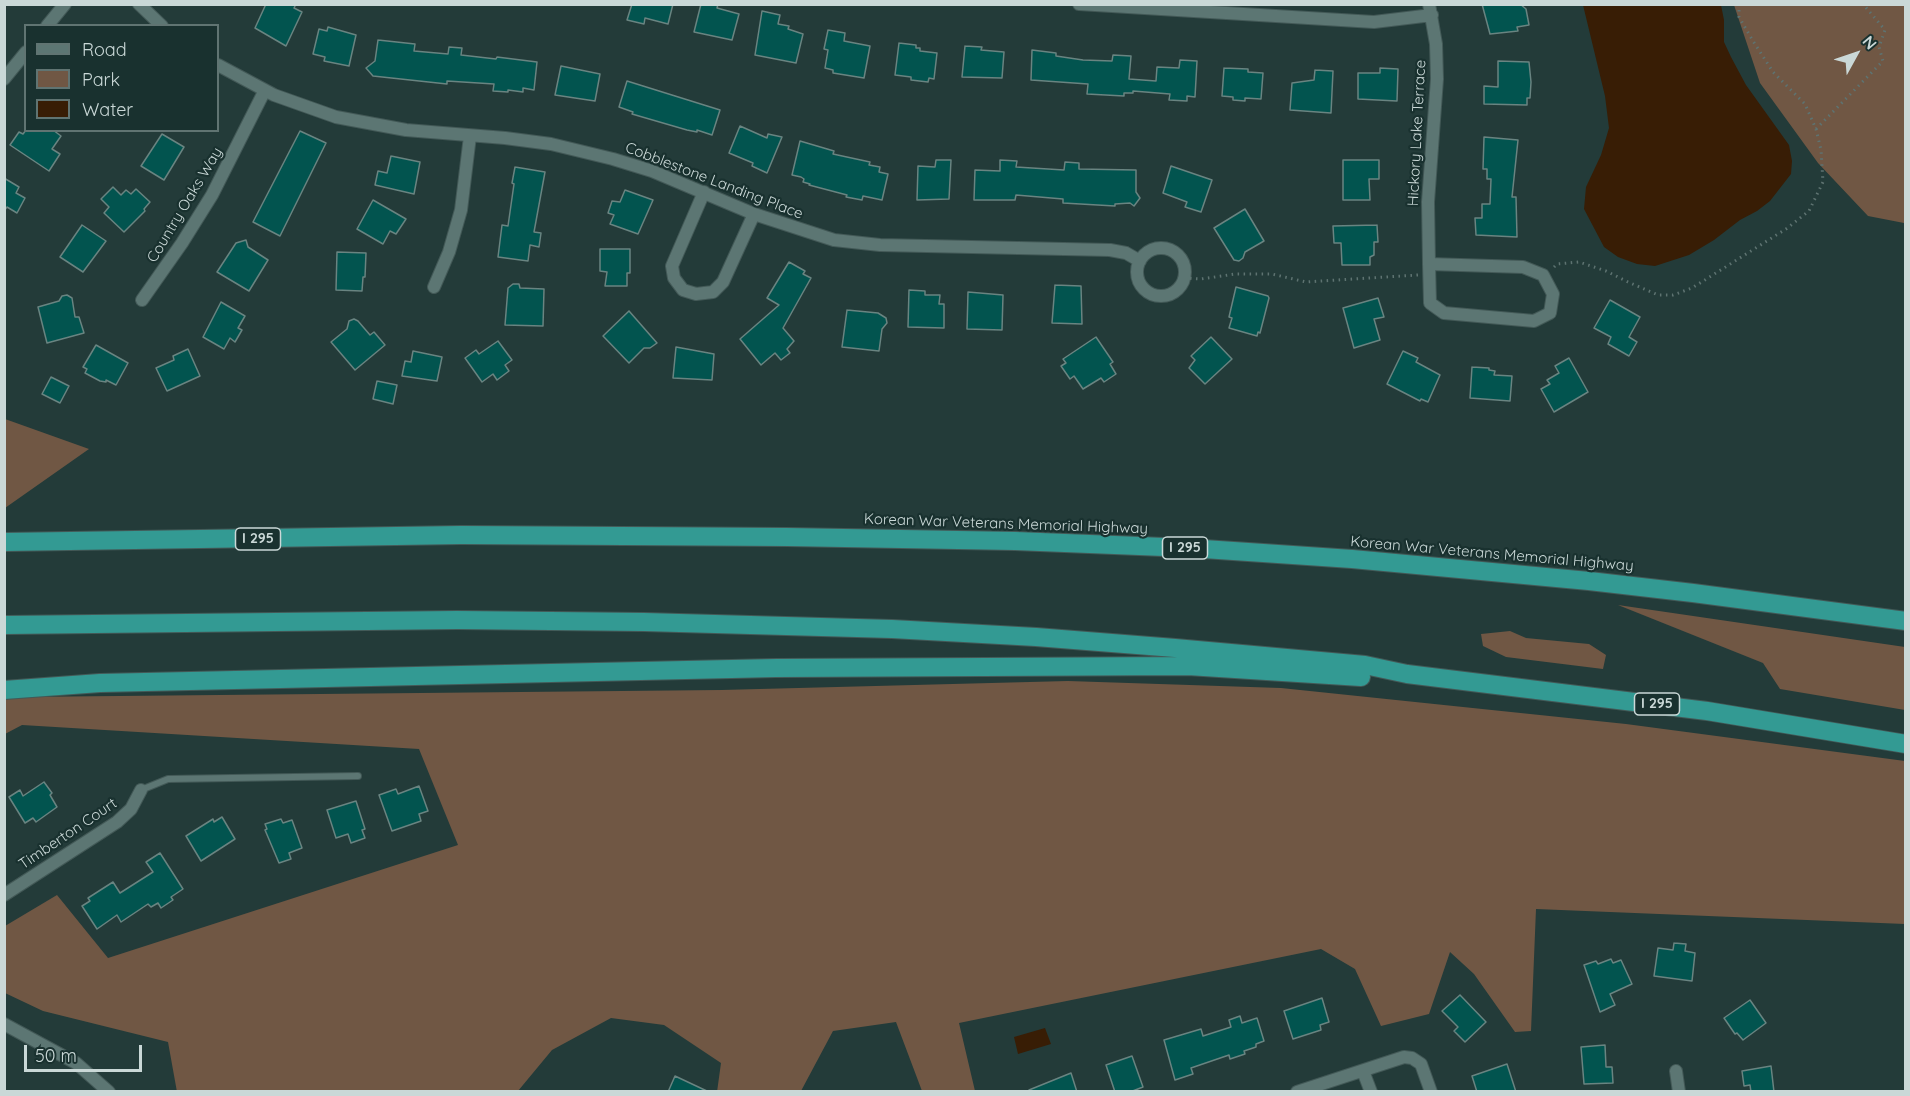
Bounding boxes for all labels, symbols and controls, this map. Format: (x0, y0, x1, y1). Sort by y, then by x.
legend (24, 24, 219, 132)
north arrow (1826, 24, 1886, 84)
text: N (1858, 31, 1881, 53)
text: Road (82, 38, 127, 61)
street label: Hickory Lake Terrace (1404, 59, 1430, 207)
text: Park (82, 68, 120, 91)
text: Water (82, 98, 133, 121)
street label: Cobblestone Landing Place (623, 139, 805, 223)
street label: Country Oaks Way (144, 144, 226, 266)
street label: Korean War Veterans Memorial Highway (864, 510, 1148, 538)
road number: I 295 (236, 528, 280, 550)
street label: Korean War Veterans Memorial Highway (1350, 533, 1634, 575)
road number: I 295 (1162, 537, 1208, 559)
road number: I 295 (1634, 693, 1680, 715)
street label: Timberton Court (16, 795, 120, 873)
scale bar (27, 1033, 146, 1071)
text: 50 m (35, 1044, 77, 1067)

